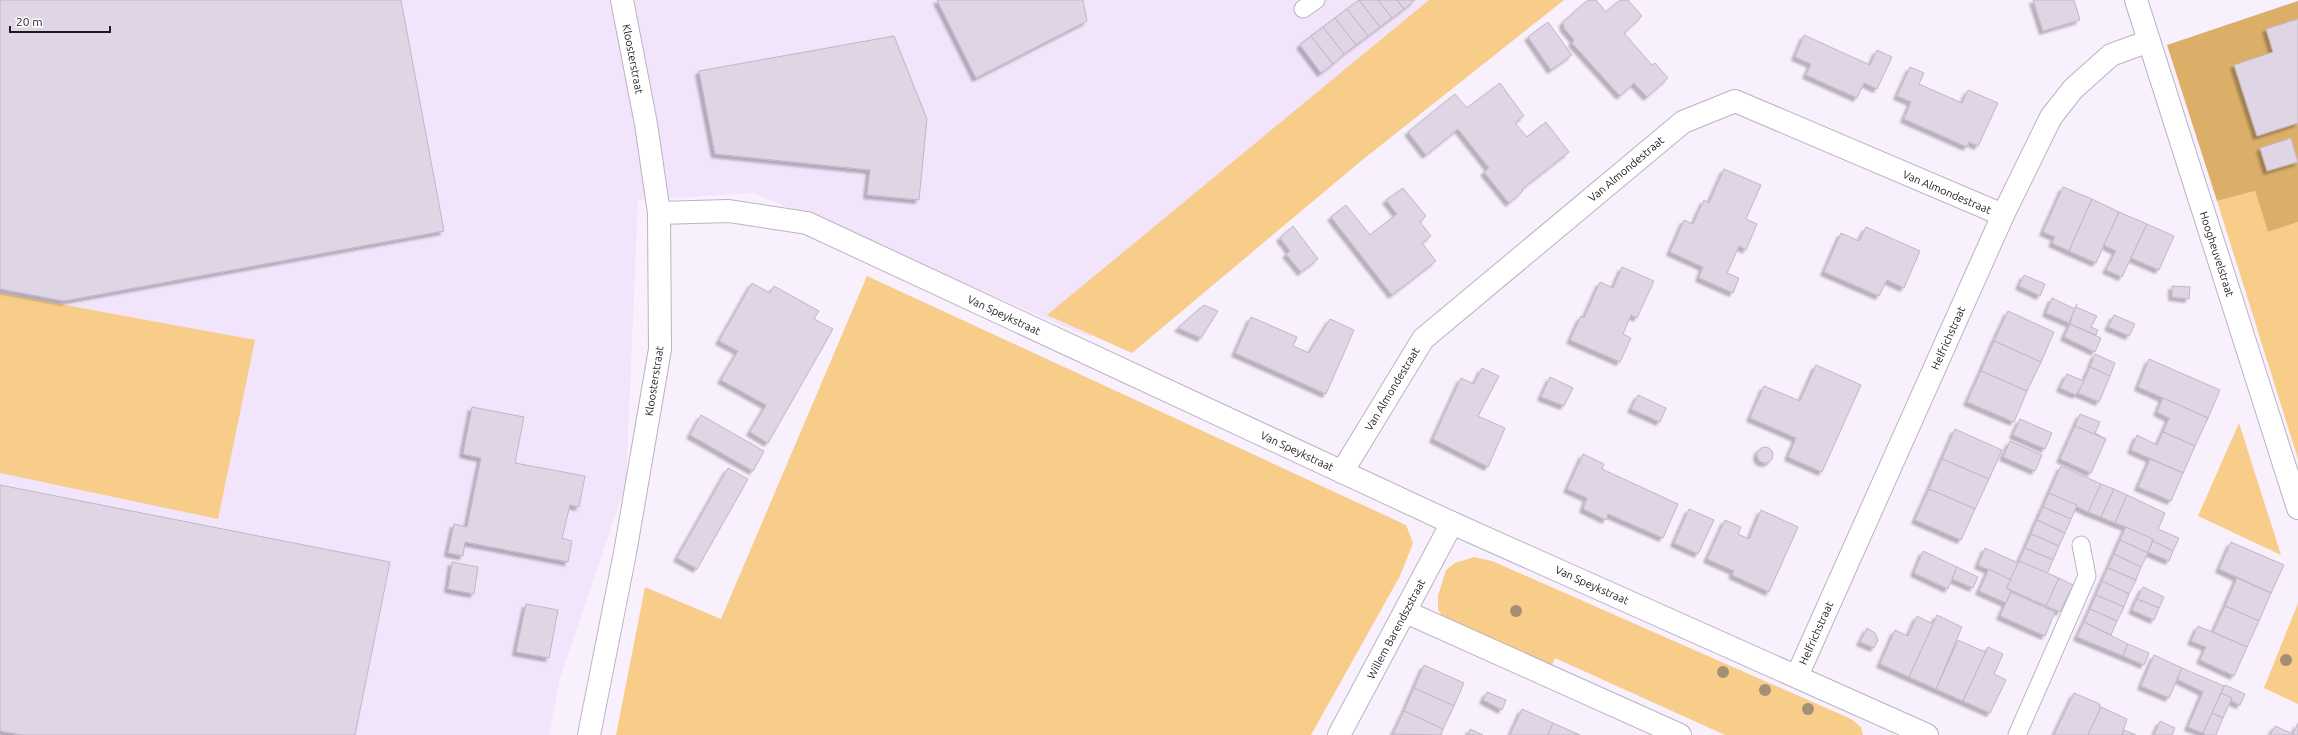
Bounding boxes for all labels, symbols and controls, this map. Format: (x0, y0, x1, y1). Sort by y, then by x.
scale bar (10, 8, 110, 34)
text: 20 m (16, 15, 43, 28)
street label: Kloosterstraat (620, 23, 646, 95)
street label: Van Almondestraat (1586, 133, 1667, 204)
street label: Van Almondestraat (1901, 168, 1994, 216)
street label: Hoogheuvelstraat (2198, 210, 2237, 299)
street label: Van Speykstraat (966, 293, 1043, 337)
street label: Helfrichstraat (1929, 304, 1968, 371)
street label: Kloosterstraat (643, 345, 666, 417)
street label: Van Almondestraat (1362, 345, 1422, 433)
street label: Van Speykstraat (1259, 429, 1336, 473)
street label: Van Speykstraat (1553, 563, 1631, 607)
street label: Willem Barendszstraat (1365, 576, 1428, 681)
street label: Helfrichstraat (1797, 599, 1836, 666)

